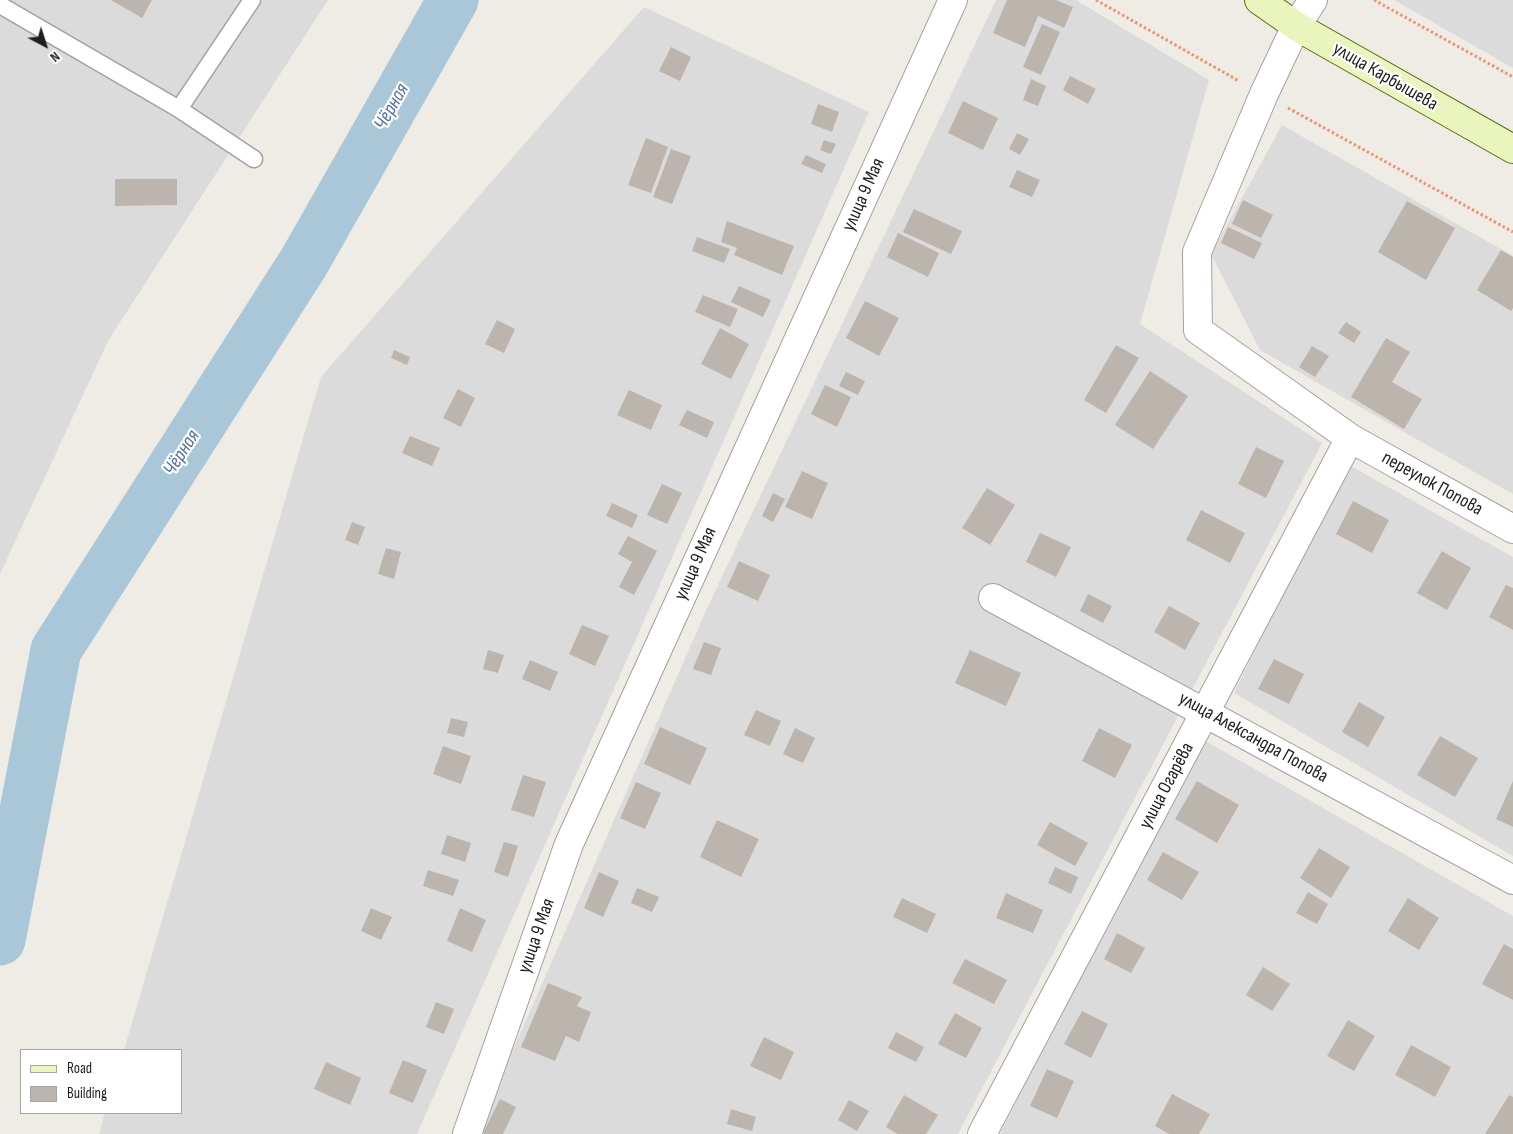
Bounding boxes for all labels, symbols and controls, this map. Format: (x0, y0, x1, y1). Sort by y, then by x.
north arrow (20, 20, 70, 70)
street label: улица Карбышева (1328, 38, 1442, 116)
text: N (47, 48, 63, 66)
water label: Чёрная (369, 80, 415, 134)
street label: улица 9 Мая (838, 155, 890, 235)
water label: Чёрная (158, 426, 206, 480)
street label: переулок Попова (1377, 447, 1487, 521)
street label: улица 9 Мая (670, 524, 722, 604)
street label: улица Александра Попова (1174, 688, 1332, 788)
street label: улица Огарёва (1135, 739, 1199, 833)
street label: улица 9 Мая (514, 896, 560, 976)
legend (20, 1049, 182, 1114)
text: Road (67, 1059, 92, 1078)
text: Building (67, 1084, 107, 1103)

